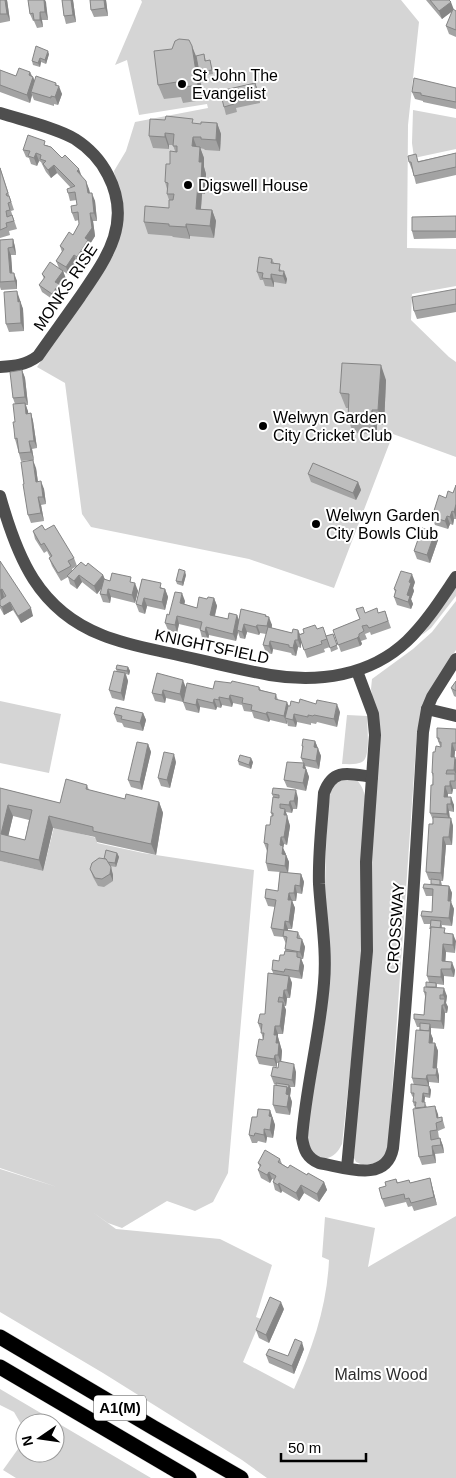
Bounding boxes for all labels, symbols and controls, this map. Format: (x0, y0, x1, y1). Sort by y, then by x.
place label: St John The Evangelist (192, 67, 278, 102)
marker: St John The Evangelist (176, 78, 188, 90)
place label: Digswell House (198, 177, 308, 194)
marker: Digswell House (182, 179, 194, 191)
street label: MONKS RISE (30, 241, 101, 334)
place label: Welwyn Garden City Cricket Club (273, 409, 392, 444)
marker: Welwyn Garden City Cricket Club (257, 420, 269, 432)
place label: Welwyn Garden City Bowls Club (326, 507, 440, 542)
marker: Welwyn Garden City Bowls Club (310, 518, 322, 530)
street label: KNIGHTSFIELD (153, 626, 271, 667)
street label: CROSSWAY (384, 881, 407, 974)
park label: Malms Wood (334, 1366, 428, 1383)
road number: A1(M) (94, 1396, 146, 1420)
north arrow (15, 1413, 65, 1463)
scale bar (281, 1430, 366, 1462)
text: N (18, 1434, 36, 1448)
text: 50 m (288, 1439, 321, 1456)

